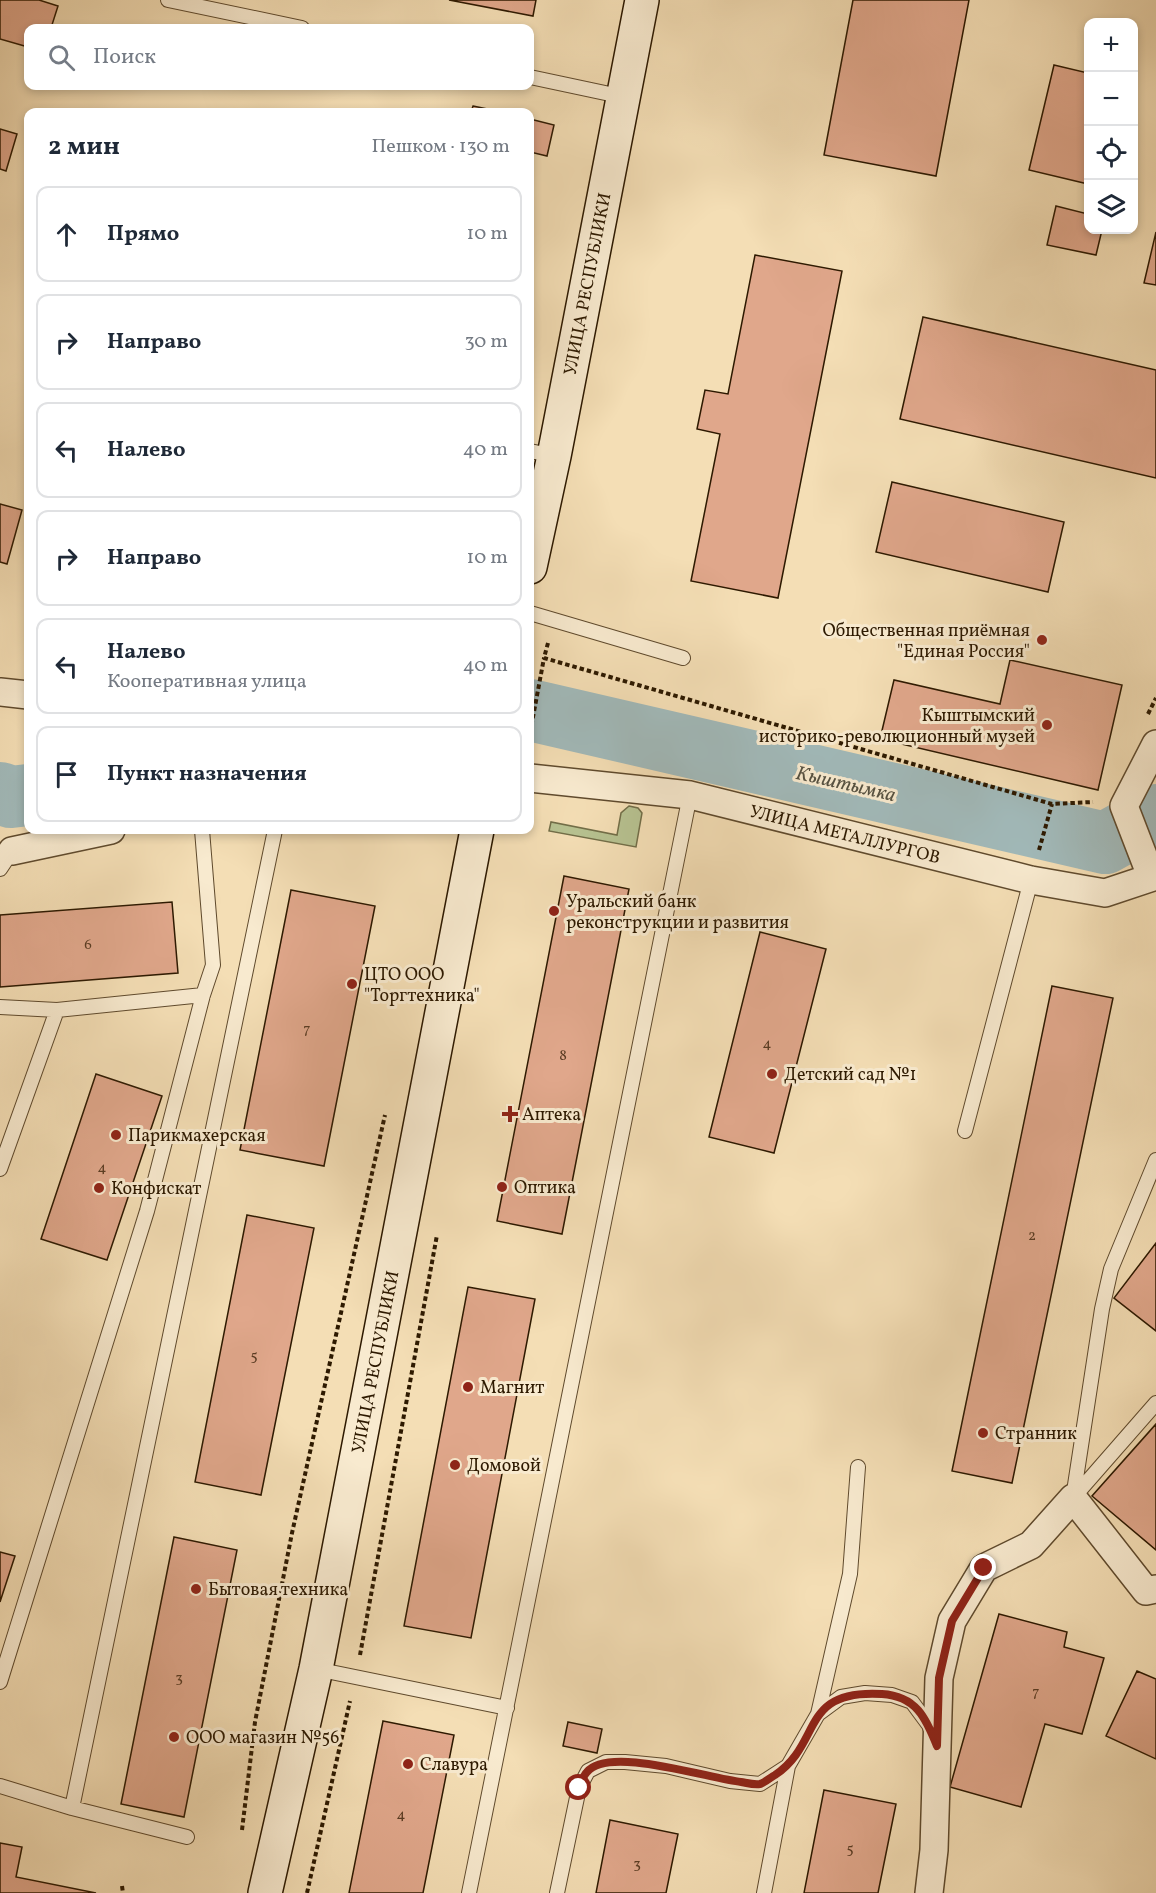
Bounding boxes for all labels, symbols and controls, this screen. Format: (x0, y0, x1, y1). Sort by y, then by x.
map controls (1084, 18, 1138, 234)
button: + (1084, 18, 1138, 72)
search box (24, 24, 534, 90)
icon: search (45, 41, 78, 74)
text: Поиск (93, 42, 156, 73)
button: − (1084, 72, 1138, 126)
button: locate (1084, 126, 1138, 180)
text: 2 мин (48, 129, 120, 165)
text: Пешком · 130 m (371, 133, 510, 161)
button: layers (1084, 180, 1138, 234)
street label: УЛИЦА РЕСПУБЛИКИ (558, 191, 618, 378)
icon: ahead (50, 218, 83, 251)
text: Прямо (107, 219, 179, 250)
text: 10 m (467, 220, 508, 248)
icon: right (50, 326, 83, 359)
text: Направо (107, 327, 201, 358)
text: 30 m (464, 328, 508, 356)
icon: left (50, 434, 83, 467)
text: Налево (107, 435, 186, 466)
text: 40 m (463, 436, 508, 464)
icon: right (50, 542, 83, 575)
text: Направо (107, 543, 201, 574)
text: 10 m (467, 544, 508, 572)
place label: Общественная приёмная "Единая Россия" (823, 619, 1030, 665)
marker: Общественная приёмная "Единая Россия" (1035, 633, 1049, 647)
text: Налево (107, 637, 186, 668)
icon: left (50, 650, 83, 683)
text: 40 m (463, 652, 508, 680)
text: Кооперативная улица (107, 668, 307, 696)
place label: Кыштымский историко-революционный музей (759, 704, 1035, 750)
marker: Кыштымский историко-революционный музей (1040, 718, 1054, 732)
icon: arrive (50, 758, 83, 791)
text: Пункт назначения (107, 759, 307, 790)
water label: Кыштымка (793, 760, 898, 810)
street label: УЛИЦА МЕТАЛЛУРГОВ (747, 800, 943, 871)
place label: Уральский банк реконструкции и развития (566, 890, 789, 936)
marker: Уральский банк реконструкции и развития (547, 904, 561, 918)
house number: 6 (84, 935, 92, 956)
place label: ЦТО ООО "Торгтехника" (364, 963, 480, 1009)
marker: ЦТО ООО "Торгтехника" (345, 977, 359, 991)
house number: 7 (303, 1019, 311, 1040)
house number: 4 (763, 1034, 772, 1055)
house number: 8 (559, 1046, 567, 1067)
place label: Детский сад №1 (784, 1063, 916, 1088)
marker: Детский сад №1 (765, 1067, 779, 1081)
place label: Аптека (522, 1103, 581, 1128)
marker: Аптека (503, 1107, 517, 1121)
place label: Парикмахерская (128, 1124, 266, 1149)
marker: Парикмахерская (109, 1128, 123, 1142)
house number: 4 (98, 1158, 107, 1179)
place label: Оптика (514, 1176, 576, 1201)
place label: Конфискат (111, 1177, 201, 1202)
marker: Оптика (495, 1180, 509, 1194)
marker: Конфискат (92, 1181, 106, 1195)
house number: 2 (1028, 1226, 1036, 1247)
street label: УЛИЦА РЕСПУБЛИКИ (346, 1269, 406, 1456)
house number: 5 (250, 1346, 258, 1367)
place label: Магнит (480, 1376, 544, 1401)
marker: Магнит (461, 1380, 475, 1394)
place label: Странник (995, 1422, 1077, 1447)
marker: Странник (976, 1426, 990, 1440)
place label: Домовой (467, 1454, 541, 1479)
marker: Домовой (448, 1458, 462, 1472)
route end (970, 1554, 996, 1580)
place label: Бытовая техника (208, 1578, 348, 1603)
marker: Бытовая техника (189, 1582, 203, 1596)
house number: 3 (175, 1668, 183, 1689)
house number: 7 (1032, 1682, 1040, 1703)
place label: ООО магазин №56 (186, 1726, 339, 1751)
marker: ООО магазин №56 (167, 1730, 181, 1744)
place label: Славура (420, 1753, 488, 1778)
marker: Славура (401, 1757, 415, 1771)
route start (565, 1774, 591, 1800)
house number: 4 (397, 1805, 406, 1826)
house number: 5 (846, 1839, 854, 1860)
house number: 3 (633, 1854, 641, 1875)

